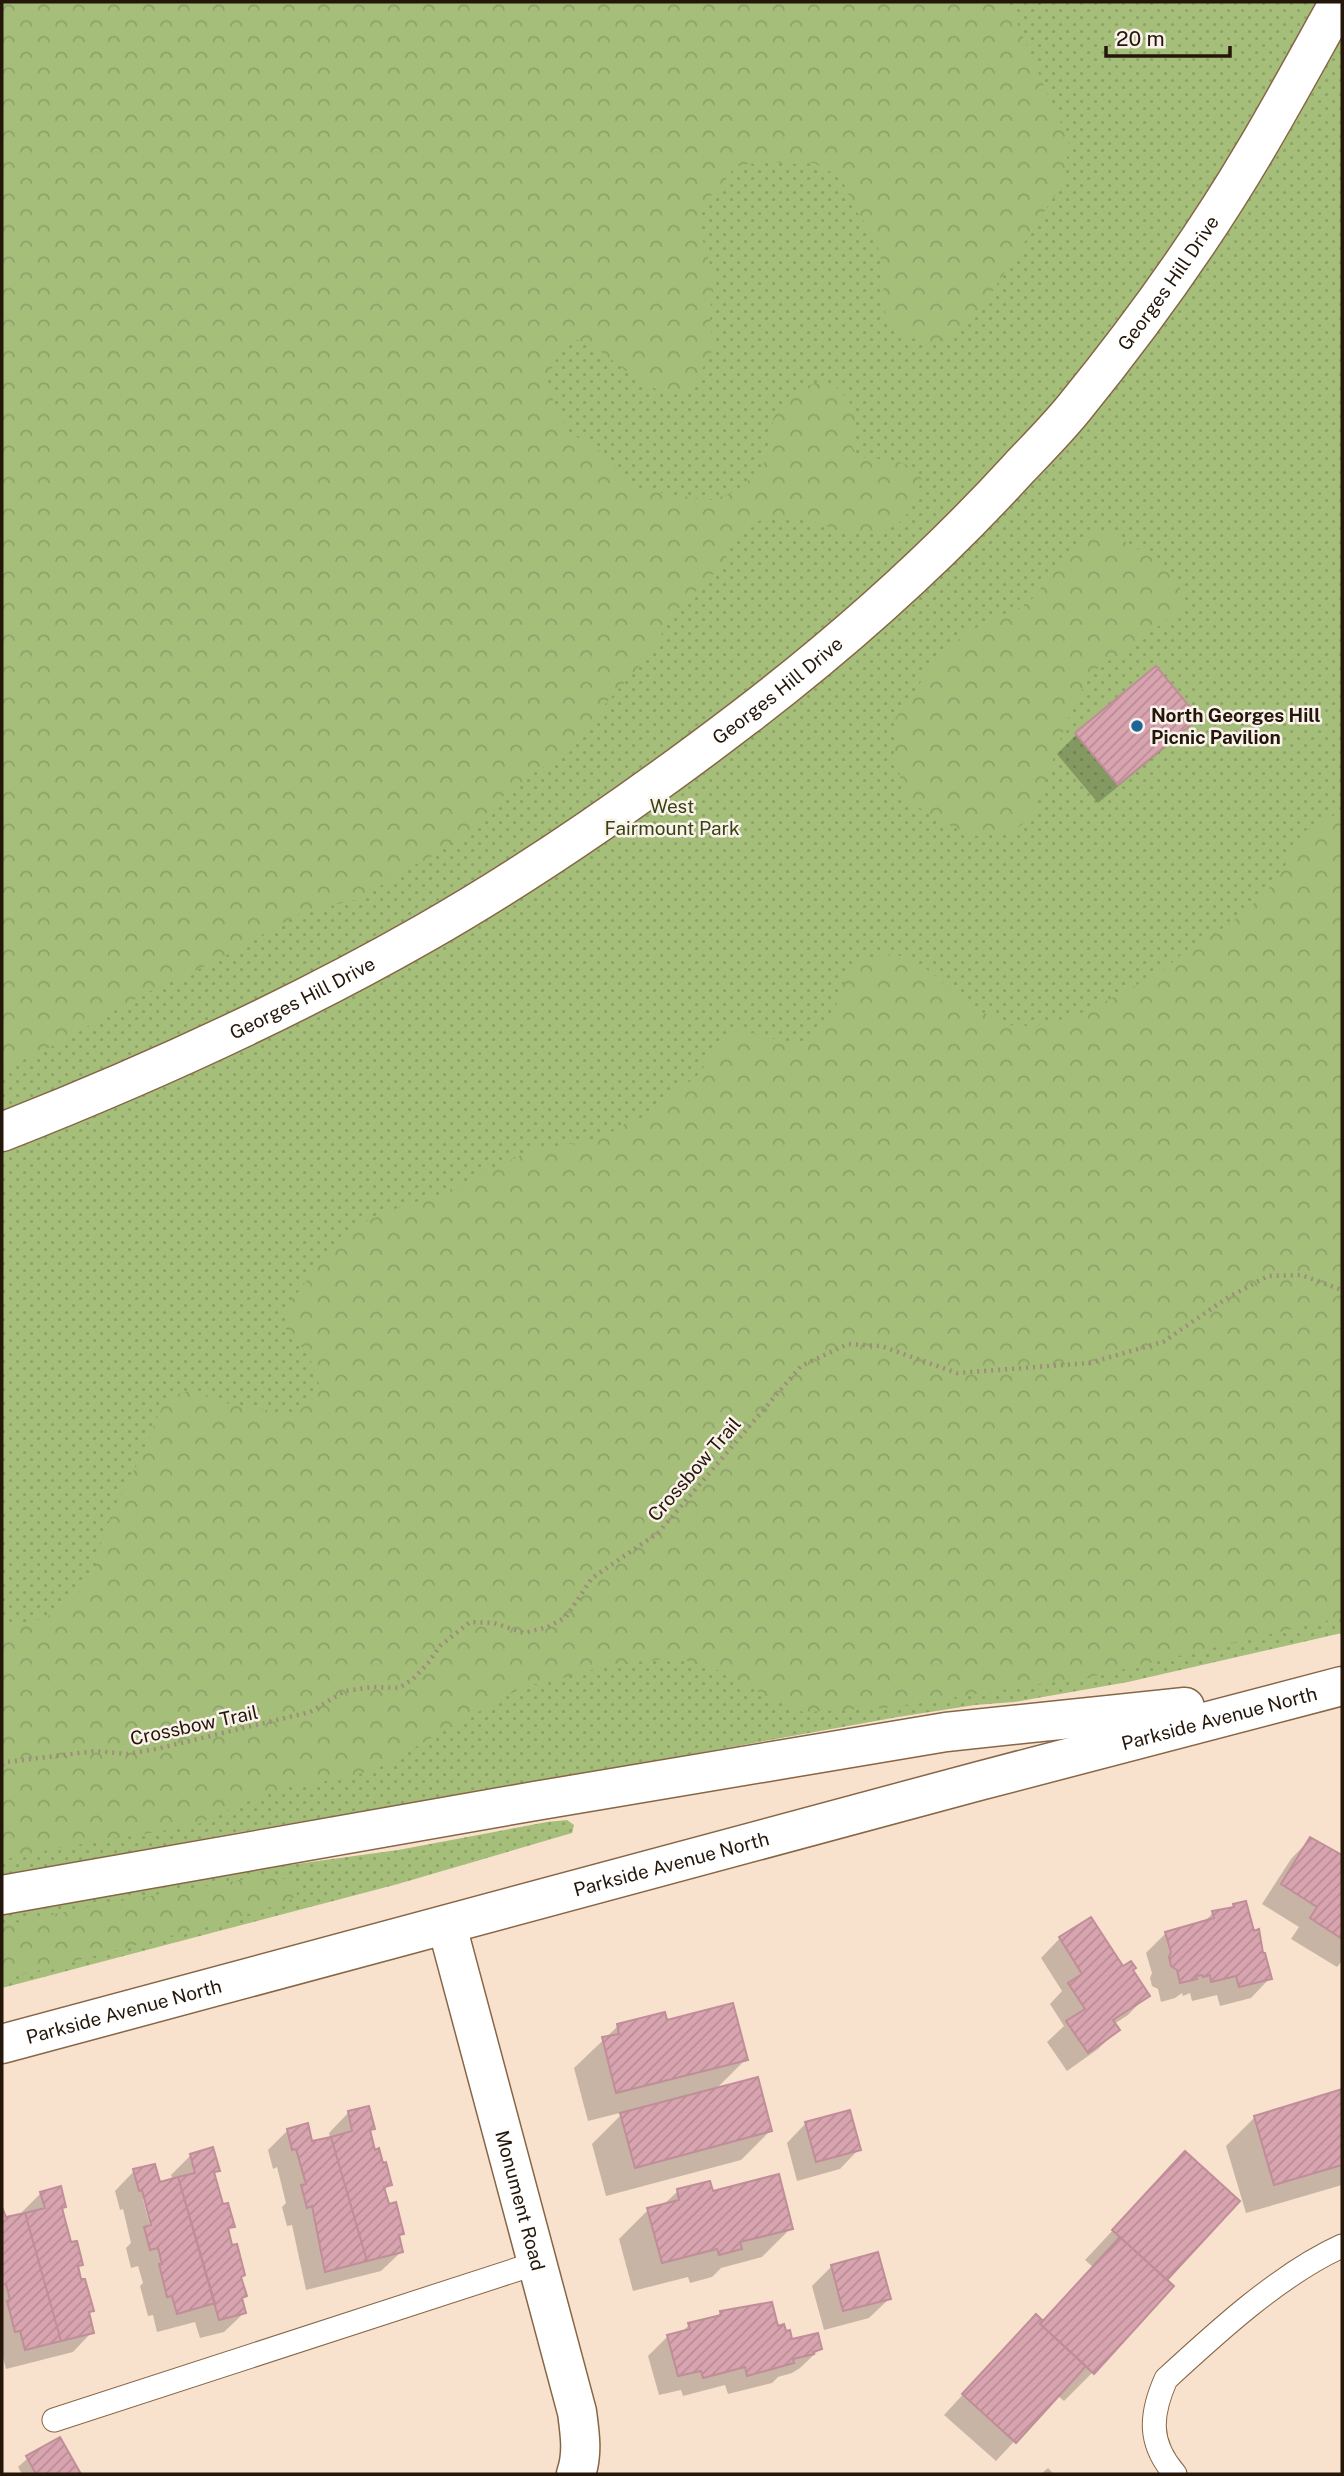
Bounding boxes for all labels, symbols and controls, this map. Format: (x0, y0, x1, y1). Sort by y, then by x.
scale bar (1106, 14, 1230, 58)
text: 20 m (1116, 26, 1165, 51)
street label: Georges Hill Drive (1113, 211, 1223, 354)
street label: Georges Hill Drive (708, 632, 847, 749)
place label: North Georges Hill Picnic Pavilion (1151, 704, 1320, 748)
marker: North Georges Hill Picnic Pavilion (1129, 718, 1145, 734)
park label: West Fairmount Park (604, 795, 740, 839)
street label: Georges Hill Drive (226, 952, 379, 1044)
street label: Crossbow Trail (643, 1413, 745, 1525)
street label: Parkside Avenue North (1119, 1682, 1319, 1754)
street label: Crossbow Trail (128, 1701, 260, 1749)
street label: Parkside Avenue North (571, 1827, 771, 1901)
street label: Parkside Avenue North (24, 1974, 224, 2048)
street label: Monument Road (491, 2128, 550, 2273)

